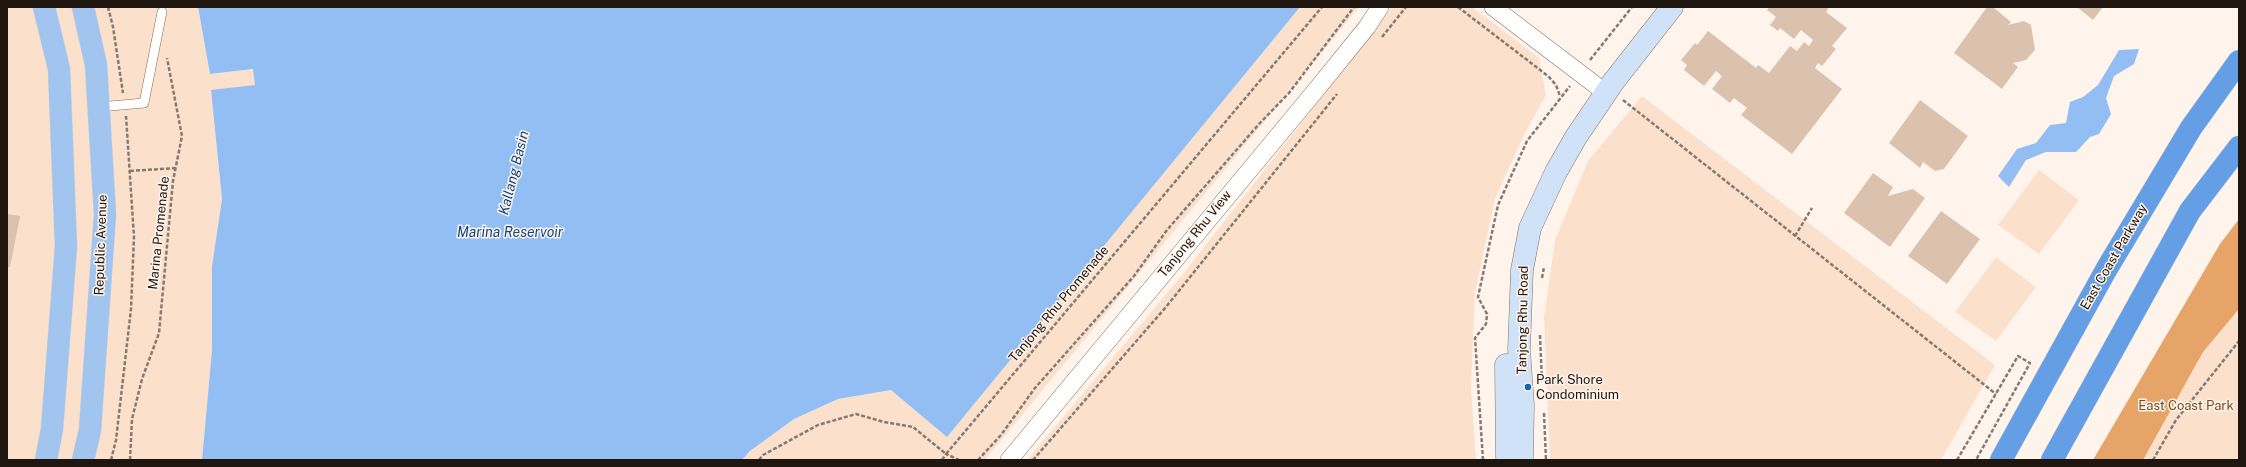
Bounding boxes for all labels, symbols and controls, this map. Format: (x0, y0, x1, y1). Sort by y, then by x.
water label: Kallang Basin (495, 129, 533, 217)
street label: Marina Promenade (145, 176, 173, 290)
street label: Tanjong Rhu View (1155, 187, 1235, 281)
street label: Republic Avenue (91, 194, 111, 296)
street label: East Coast Parkway (2077, 201, 2151, 313)
water label: Marina Reservoir (457, 225, 563, 241)
street label: Tanjong Rhu Promenade (1006, 243, 1112, 365)
street label: Tanjong Rhu Road (1514, 265, 1532, 375)
place label: Park Shore Condominium (1536, 372, 1619, 403)
marker: Park Shore Condominium (1523, 382, 1533, 392)
park label: East Coast Park (2138, 398, 2234, 414)

